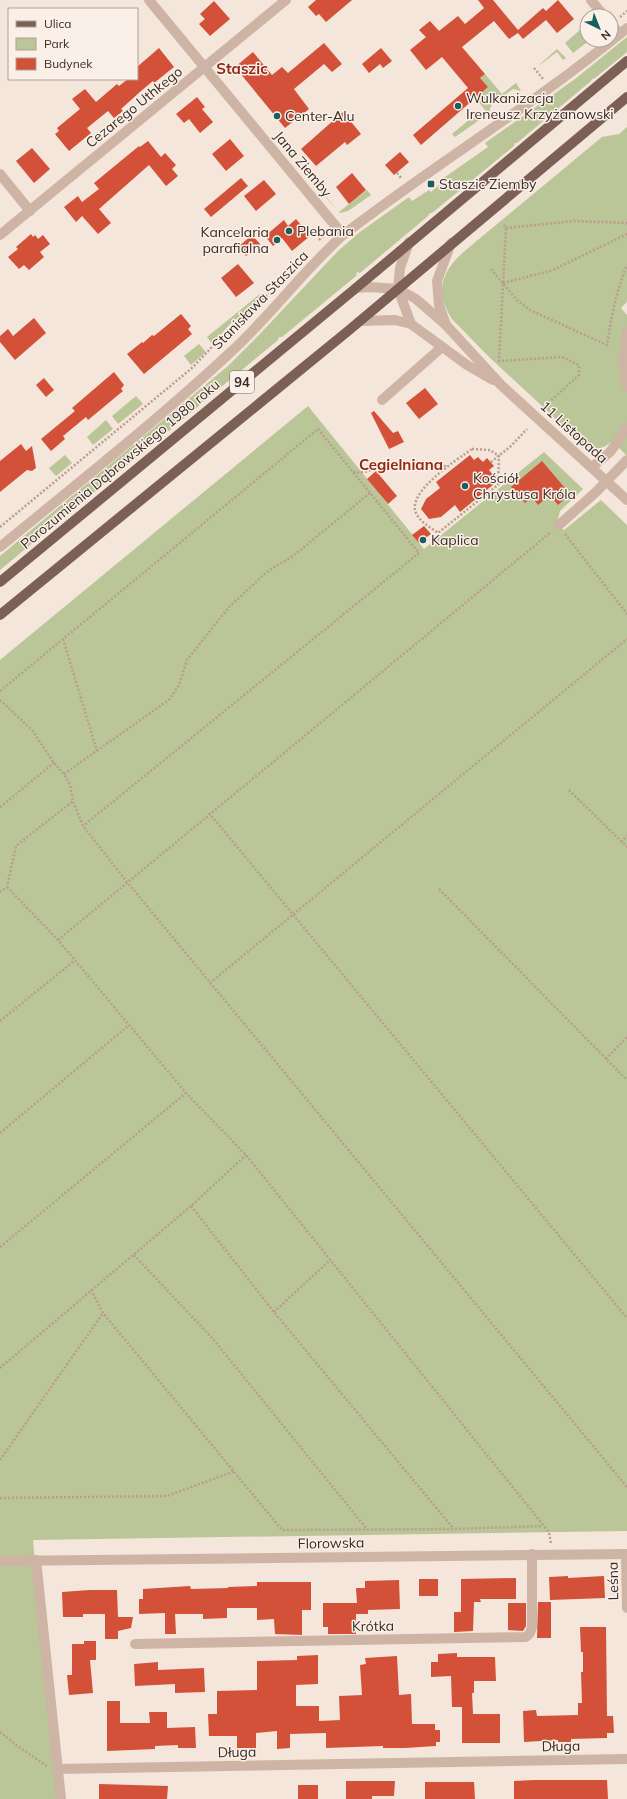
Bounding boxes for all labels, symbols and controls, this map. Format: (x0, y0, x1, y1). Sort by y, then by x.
legend (8, 8, 138, 80)
north arrow (579, 8, 619, 48)
text: Ulica (44, 16, 72, 31)
text: N (598, 27, 614, 43)
text: Park (44, 36, 70, 51)
text: Budynek (44, 56, 93, 71)
district label: Staszic (216, 59, 268, 78)
street label: Cezarego Uthkego (82, 62, 186, 152)
place label: Wulkanizacja Ireneusz Krzyżanowski (466, 89, 614, 123)
marker: Wulkanizacja Ireneusz Krzyżanowski (453, 101, 463, 111)
place label: Center-Alu (285, 107, 355, 125)
marker: Center-Alu (272, 111, 282, 121)
street label: Jana Ziemby (270, 127, 336, 201)
place label: Staszic Ziemby (439, 175, 537, 193)
marker: Staszic Ziemby (426, 179, 436, 189)
place label: Plebania (297, 222, 354, 240)
place label: Kancelaria parafialna (201, 223, 269, 257)
marker: Plebania (284, 226, 294, 236)
marker: Kancelaria parafialna (272, 235, 282, 245)
street label: Stanisława Staszica (208, 247, 312, 353)
road number: 94 (230, 371, 254, 393)
street label: Porozumienia Dąbrowskiego 1980 roku (17, 375, 223, 553)
street label: 11 Listopada (536, 397, 612, 467)
district label: Cegielniana (359, 455, 443, 474)
place label: Kościół Chrystusa Króla (473, 469, 576, 503)
marker: Kościół Chrystusa Króla (460, 481, 470, 491)
place label: Kaplica (431, 531, 479, 549)
marker: Kaplica (418, 535, 428, 545)
street label: Florowska (298, 1533, 364, 1553)
street label: Leśna (604, 1561, 622, 1601)
street label: Krótka (352, 1617, 394, 1635)
street label: Długa (541, 1737, 581, 1755)
street label: Długa (217, 1743, 257, 1761)

